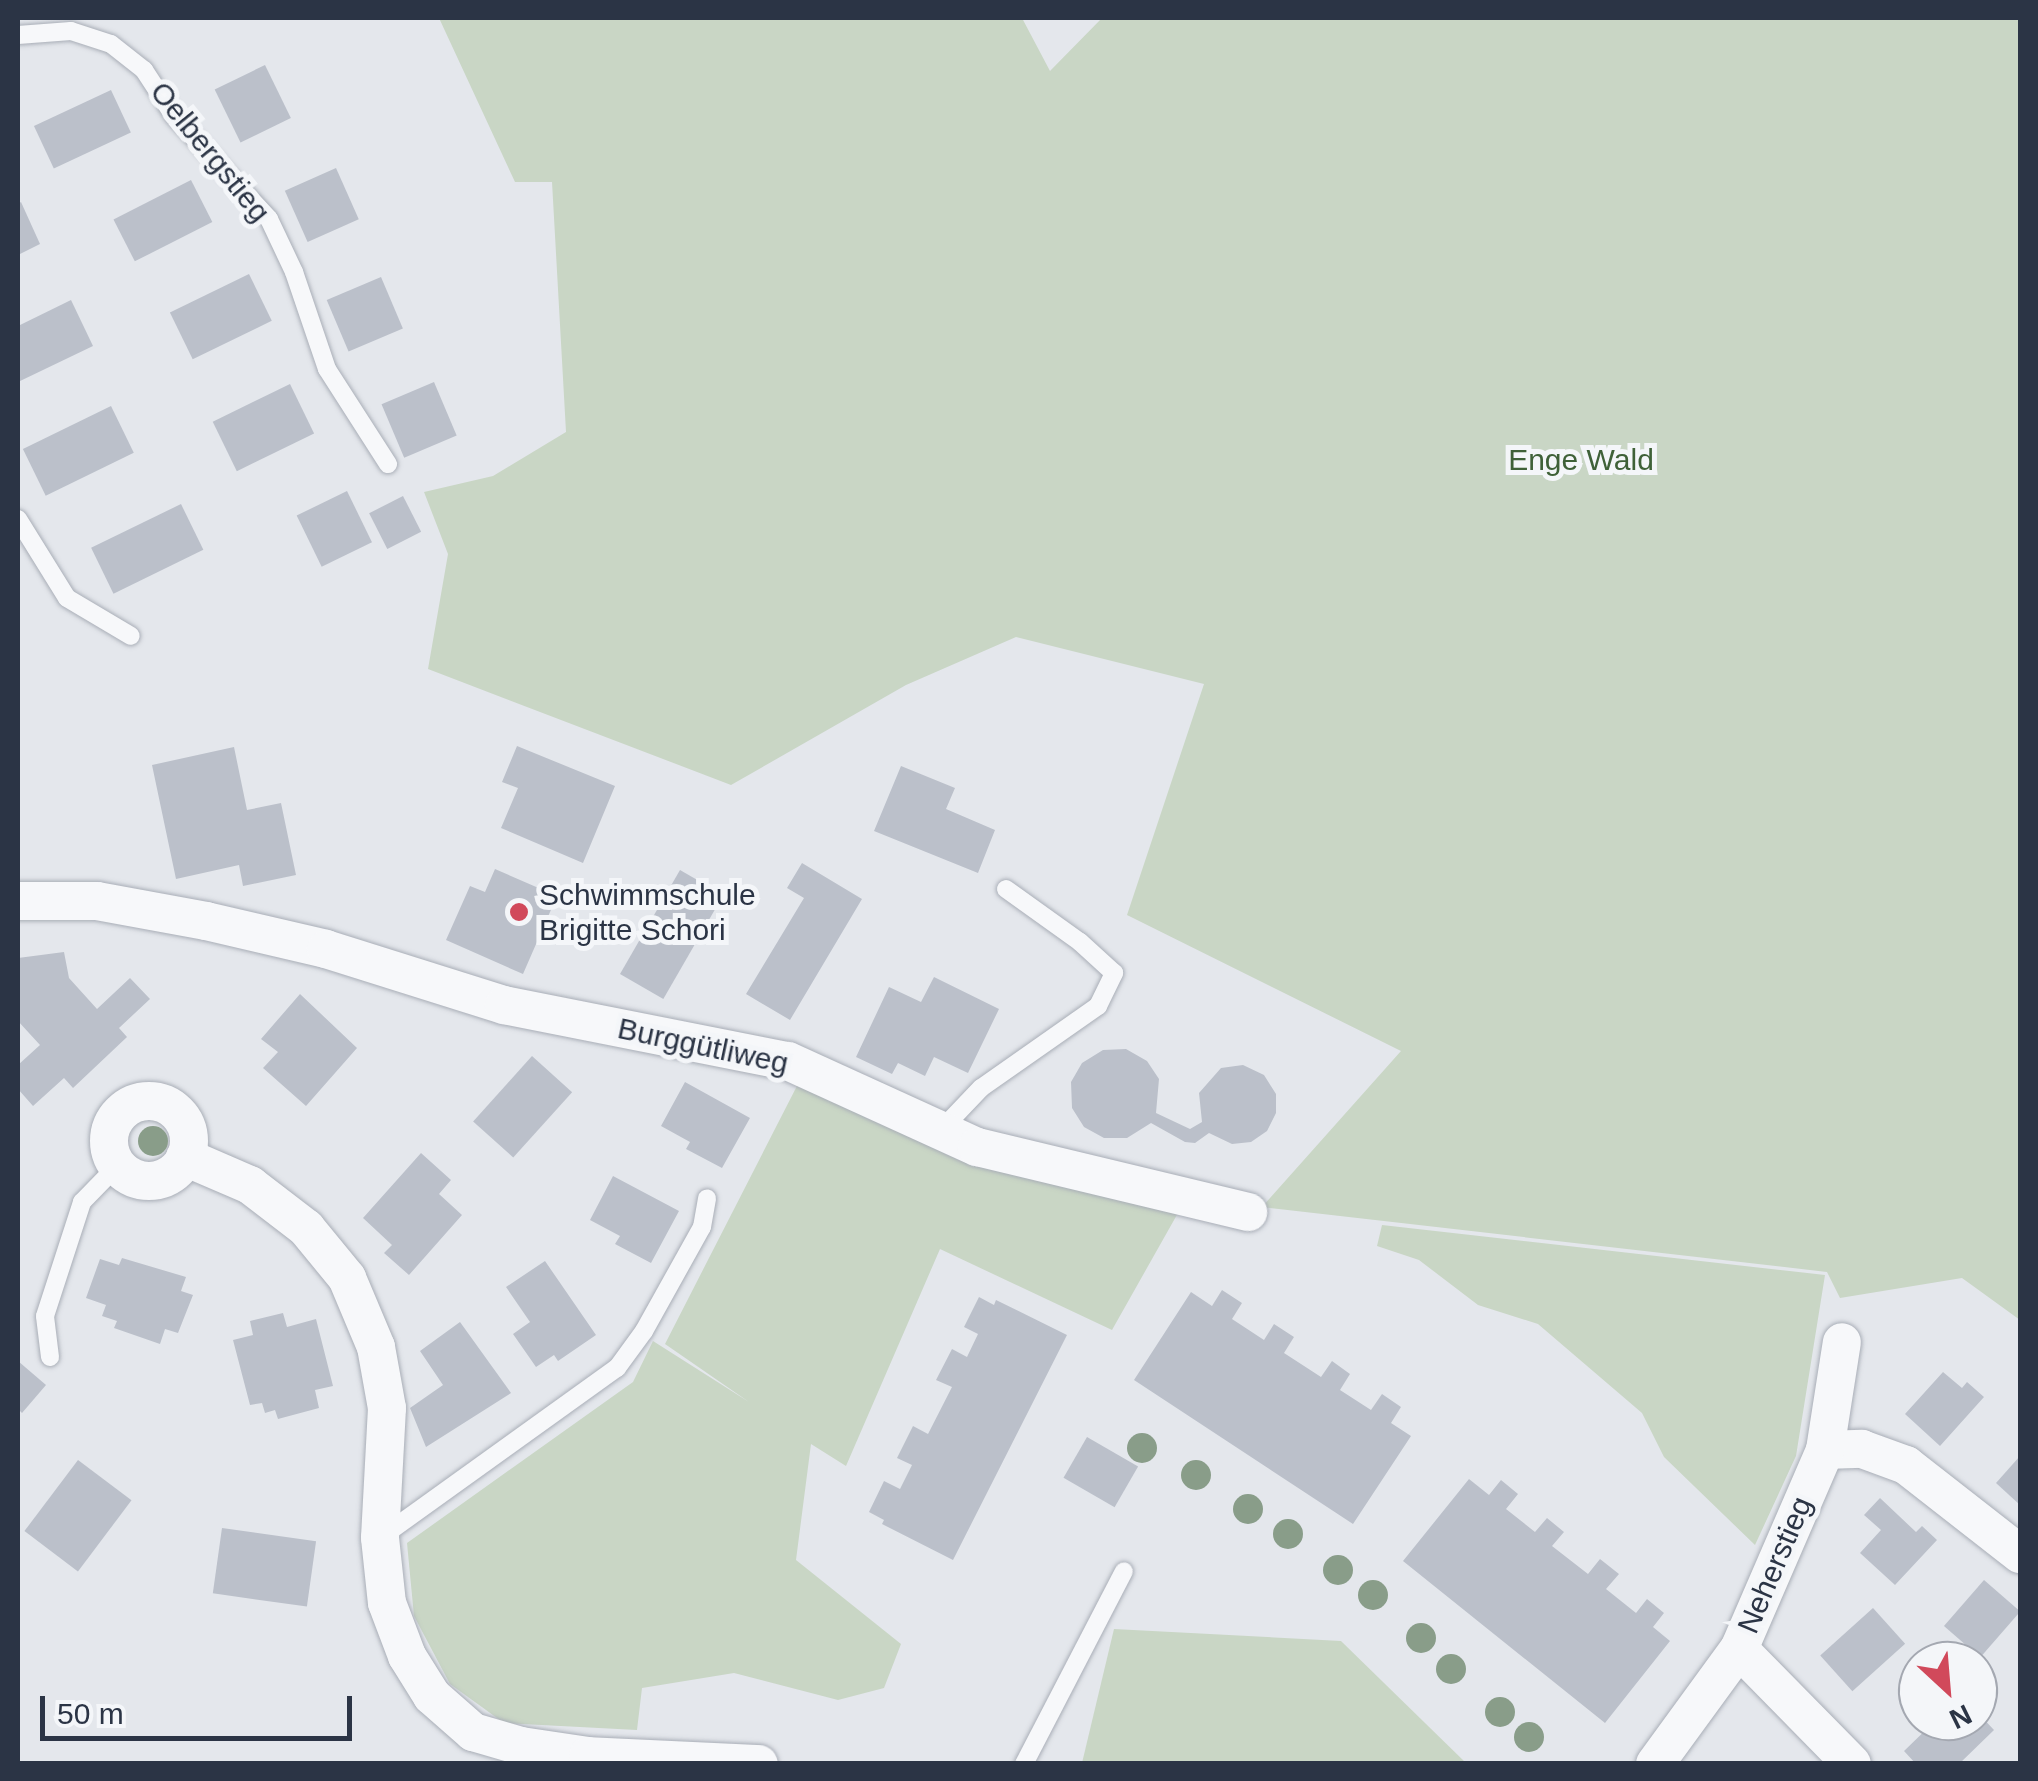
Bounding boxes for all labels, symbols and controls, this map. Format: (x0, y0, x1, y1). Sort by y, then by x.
street label: Oelbergstieg (142, 75, 278, 229)
park label: Enge Wald (1508, 442, 1654, 478)
place label: Schwimmschule Brigitte Schori (539, 877, 756, 948)
marker: Schwimmschule Brigitte Schori (508, 901, 530, 923)
street label: Burggütliweg (614, 1010, 792, 1082)
street label: Neherstieg (1730, 1491, 1820, 1639)
north arrow (1898, 1641, 1998, 1741)
scale bar (45, 1676, 358, 1738)
text: 50 m (57, 1697, 124, 1730)
text: N (1945, 1698, 1976, 1735)

